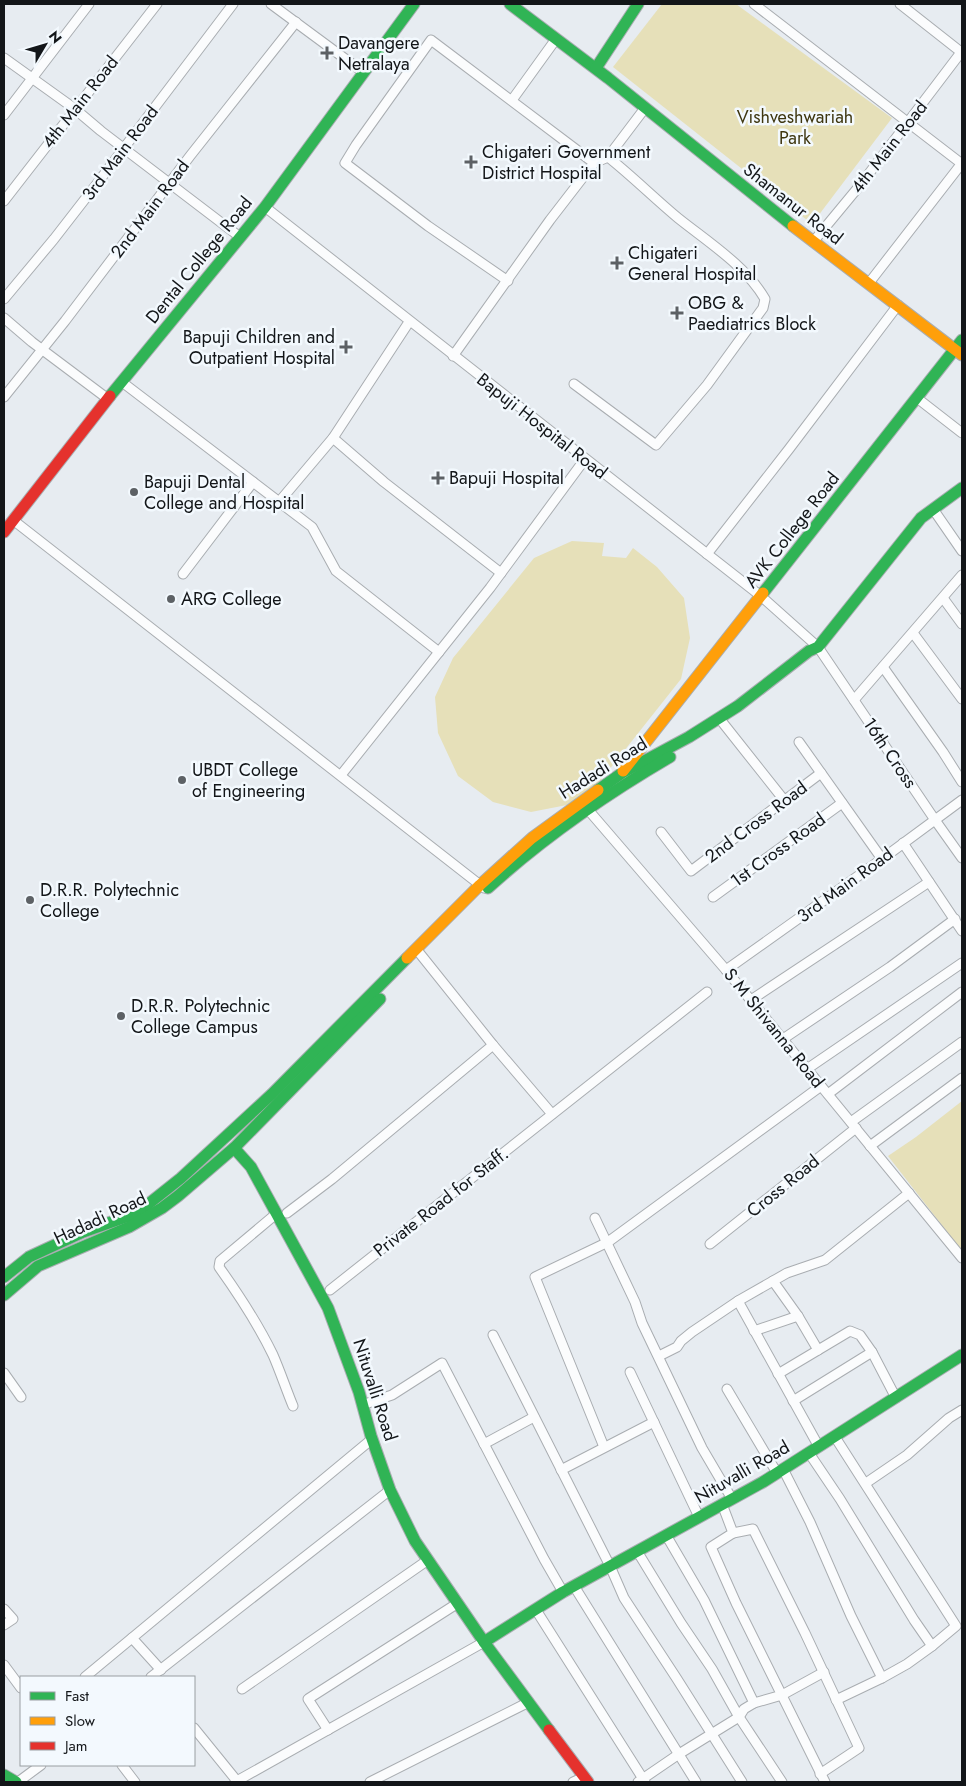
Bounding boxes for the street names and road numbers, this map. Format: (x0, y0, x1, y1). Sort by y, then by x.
street label: 4th Main Road (36, 50, 124, 154)
street label: 4th Main Road (845, 95, 933, 199)
street label: 3rd Main Road (76, 100, 164, 206)
street label: 2nd Main Road (104, 154, 196, 264)
street label: Shamanur Road (738, 157, 848, 251)
street label: Dental College Road (140, 191, 258, 329)
street label: Bapuji Hospital Road (473, 368, 611, 484)
street label: AVK College Road (738, 466, 846, 594)
street label: 16th Cross (857, 712, 923, 794)
street label: Hadadi Road (554, 731, 652, 805)
street label: 2nd Cross Road (699, 775, 813, 869)
street label: 1st Cross Road (725, 807, 831, 893)
street label: 3rd Main Road (792, 841, 898, 929)
street label: S M Shivanna Road (717, 962, 831, 1094)
street label: Private Road for Staff. (368, 1141, 514, 1263)
street label: Cross Road (741, 1149, 825, 1223)
street label: Hadadi Road (49, 1185, 151, 1251)
street label: Nituvalli Road (346, 1335, 404, 1445)
street label: Nituvalli Road (690, 1434, 794, 1510)

